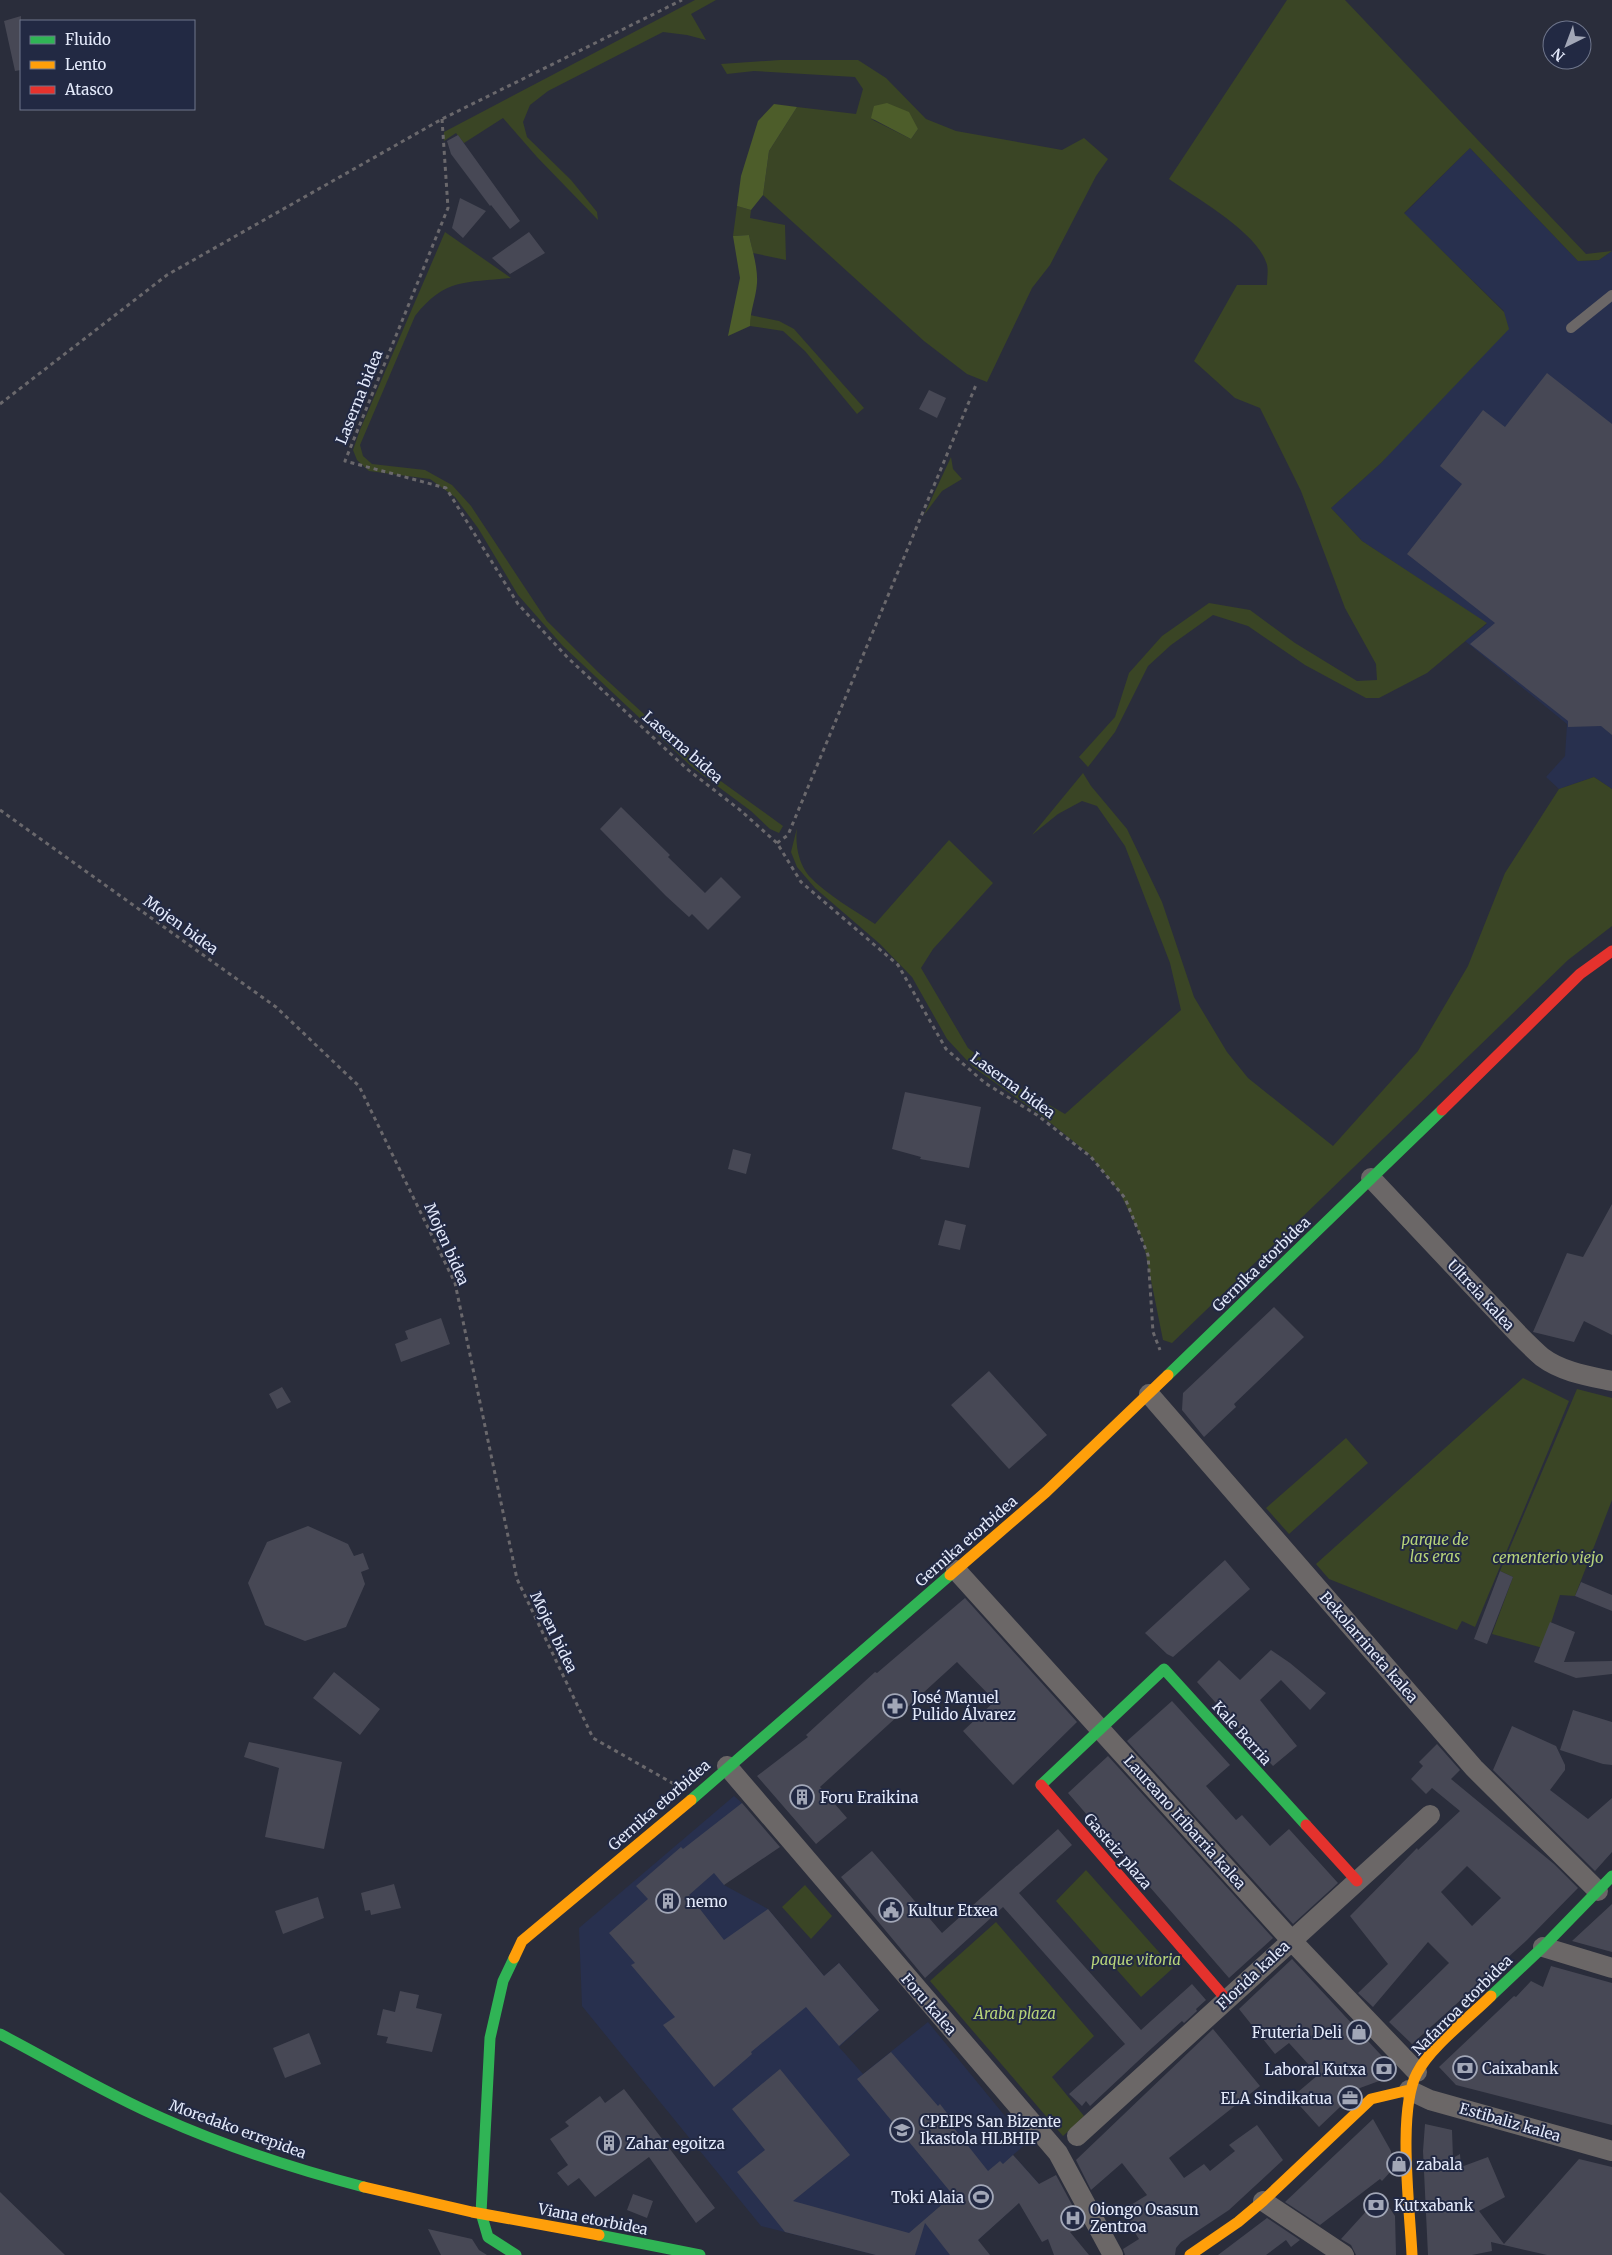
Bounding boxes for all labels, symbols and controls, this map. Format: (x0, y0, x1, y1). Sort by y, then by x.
legend (20, 20, 195, 110)
north arrow (1542, 20, 1592, 70)
text: Fluido (65, 30, 111, 49)
text: N (1548, 44, 1568, 65)
text: Lento (65, 55, 107, 74)
text: Atasco (64, 80, 113, 99)
street label: Laserna bidea (331, 347, 387, 447)
street label: Laserna bidea (639, 707, 727, 787)
street label: Mojen bidea (140, 891, 222, 959)
street label: Laserna bidea (967, 1048, 1059, 1122)
street label: Mojen bidea (420, 1200, 474, 1288)
street label: Gernika etorbidea (1208, 1212, 1314, 1316)
street label: Ultreia kalea (1443, 1256, 1519, 1334)
street label: Gernika etorbidea (911, 1492, 1021, 1590)
park label: parque de las eras (1401, 1530, 1469, 1566)
park label: cementerio viejo (1492, 1548, 1604, 1567)
street label: Mojen bidea (526, 1588, 582, 1676)
street label: Bekolarrineta kalea (1316, 1588, 1422, 1706)
place label: José Manuel Pulido Álvarez (911, 1688, 1016, 1724)
pharmacy icon: José Manuel Pulido Álvarez (882, 1693, 908, 1719)
street label: Kale Berria (1208, 1697, 1276, 1769)
street label: Laureano Iribarria kalea (1120, 1751, 1250, 1893)
street label: Gernika etorbidea (604, 1756, 714, 1854)
building icon: Foru Eraikina (789, 1784, 815, 1810)
place label: Foru Eraikina (820, 1788, 919, 1807)
street label: Gasteiz plaza (1080, 1809, 1156, 1893)
building icon: nemo (655, 1888, 681, 1914)
place label: nemo (686, 1892, 728, 1911)
public building icon: Kultur Etxea (878, 1897, 904, 1923)
place label: Kultur Etxea (908, 1901, 998, 1920)
street label: Florida kalea (1213, 1936, 1293, 2014)
park label: paque vitoria (1091, 1950, 1181, 1969)
street label: Nafarroa etorbidea (1408, 1951, 1516, 2059)
street label: Foru kalea (897, 1969, 961, 2039)
park label: Araba plaza (973, 2004, 1056, 2023)
shop icon: Fruteria Deli (1346, 2019, 1372, 2045)
place label: Fruteria Deli (1252, 2023, 1342, 2042)
bank icon: Caixabank (1452, 2055, 1478, 2081)
bank icon: Laboral Kutxa (1371, 2056, 1397, 2082)
place label: Caixabank (1482, 2059, 1559, 2078)
place label: Laboral Kutxa (1265, 2060, 1366, 2079)
office icon: ELA Sindikatua (1337, 2085, 1363, 2111)
place label: ELA Sindikatua (1221, 2089, 1332, 2108)
street label: Moredako errepidea (167, 2095, 309, 2163)
street label: Estibaliz kalea (1457, 2098, 1563, 2146)
place label: CPEIPS San Bizente Ikastola HLBHIP (920, 2112, 1061, 2148)
school or university icon: CPEIPS San Bizente Ikastola HLBHIP (889, 2117, 915, 2143)
building icon: Zahar egoitza (596, 2130, 622, 2156)
place label: Zahar egoitza (626, 2134, 725, 2153)
shop icon: zabala (1386, 2151, 1412, 2177)
place label: zabala (1416, 2155, 1462, 2174)
sports icon: Toki Alaia (968, 2184, 994, 2210)
place label: Toki Alaia (891, 2188, 964, 2207)
bank icon: Kutxabank (1363, 2192, 1389, 2218)
place label: Kutxabank (1394, 2196, 1474, 2215)
street label: Viana etorbidea (535, 2199, 650, 2239)
place label: Oiongo Osasun Zentroa (1090, 2200, 1199, 2236)
hospital icon: Oiongo Osasun Zentroa (1060, 2205, 1086, 2231)

